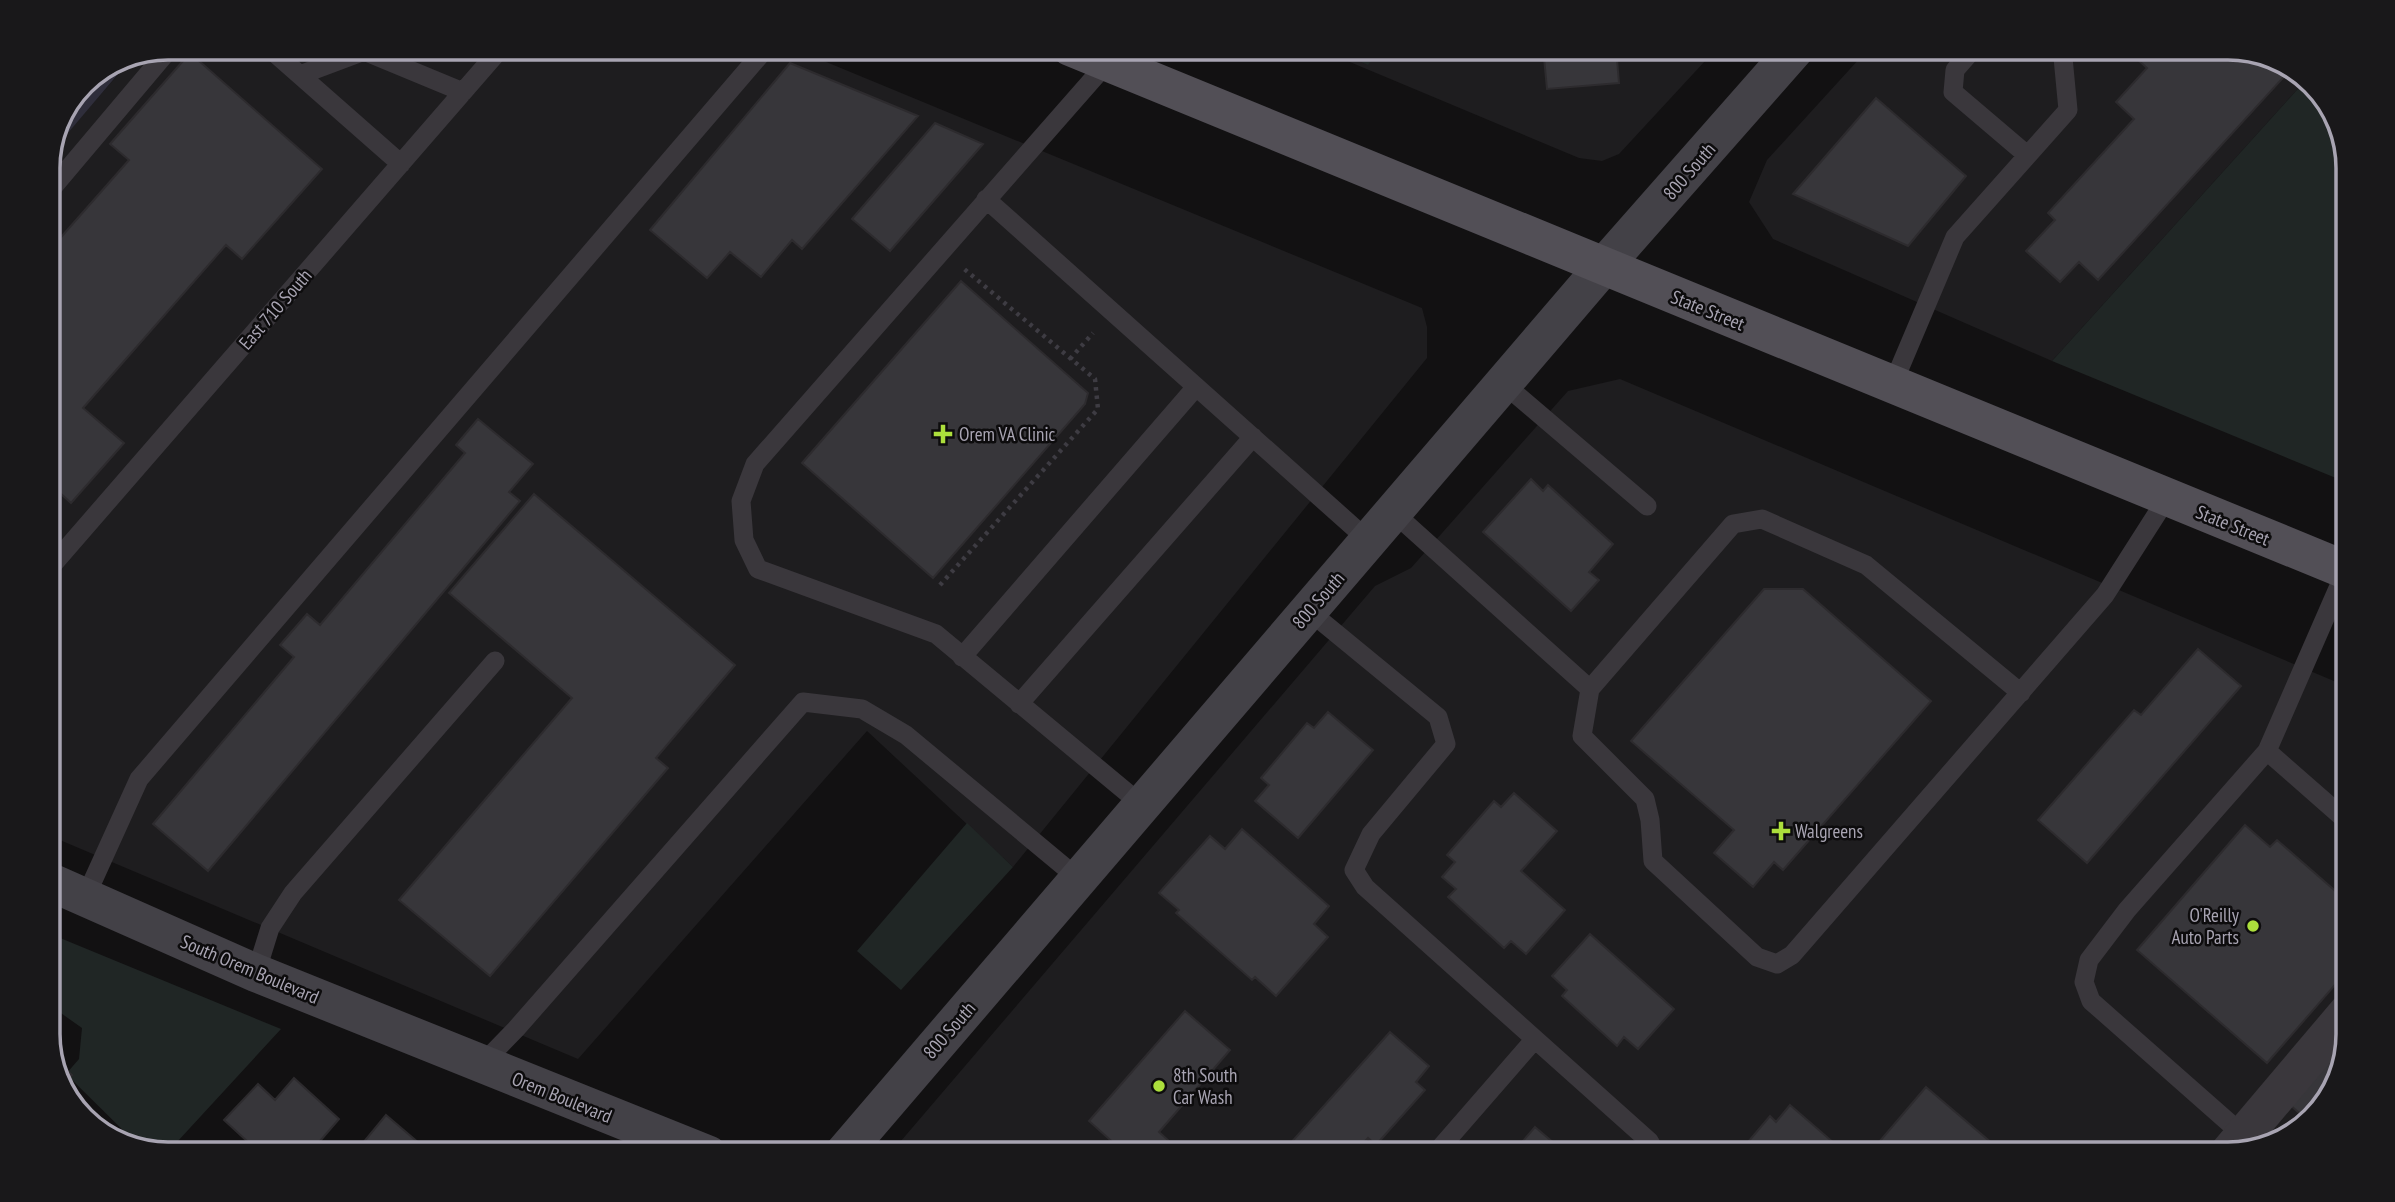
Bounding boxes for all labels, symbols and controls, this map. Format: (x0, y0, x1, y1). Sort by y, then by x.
street label: 800 South (1658, 138, 1720, 204)
street label: East 710 South (233, 264, 317, 354)
street label: State Street (1668, 284, 1749, 336)
place label: Orem VA Clinic (959, 422, 1056, 446)
marker: Orem VA Clinic (933, 424, 953, 444)
street label: State Street (2193, 499, 2274, 551)
street label: 800 South (1287, 567, 1349, 633)
place label: Walgreens (1795, 819, 1863, 843)
marker: Walgreens (1773, 823, 1789, 839)
place label: O'Reilly Auto Parts (2171, 903, 2240, 949)
marker: O'Reilly Auto Parts (2245, 918, 2261, 934)
street label: South Orem Boulevard (177, 929, 323, 1009)
street label: 800 South (918, 997, 980, 1063)
place label: 8th South Car Wash (1173, 1063, 1237, 1109)
street label: Orem Boulevard (509, 1066, 615, 1128)
marker: 8th South Car Wash (1151, 1078, 1167, 1094)

